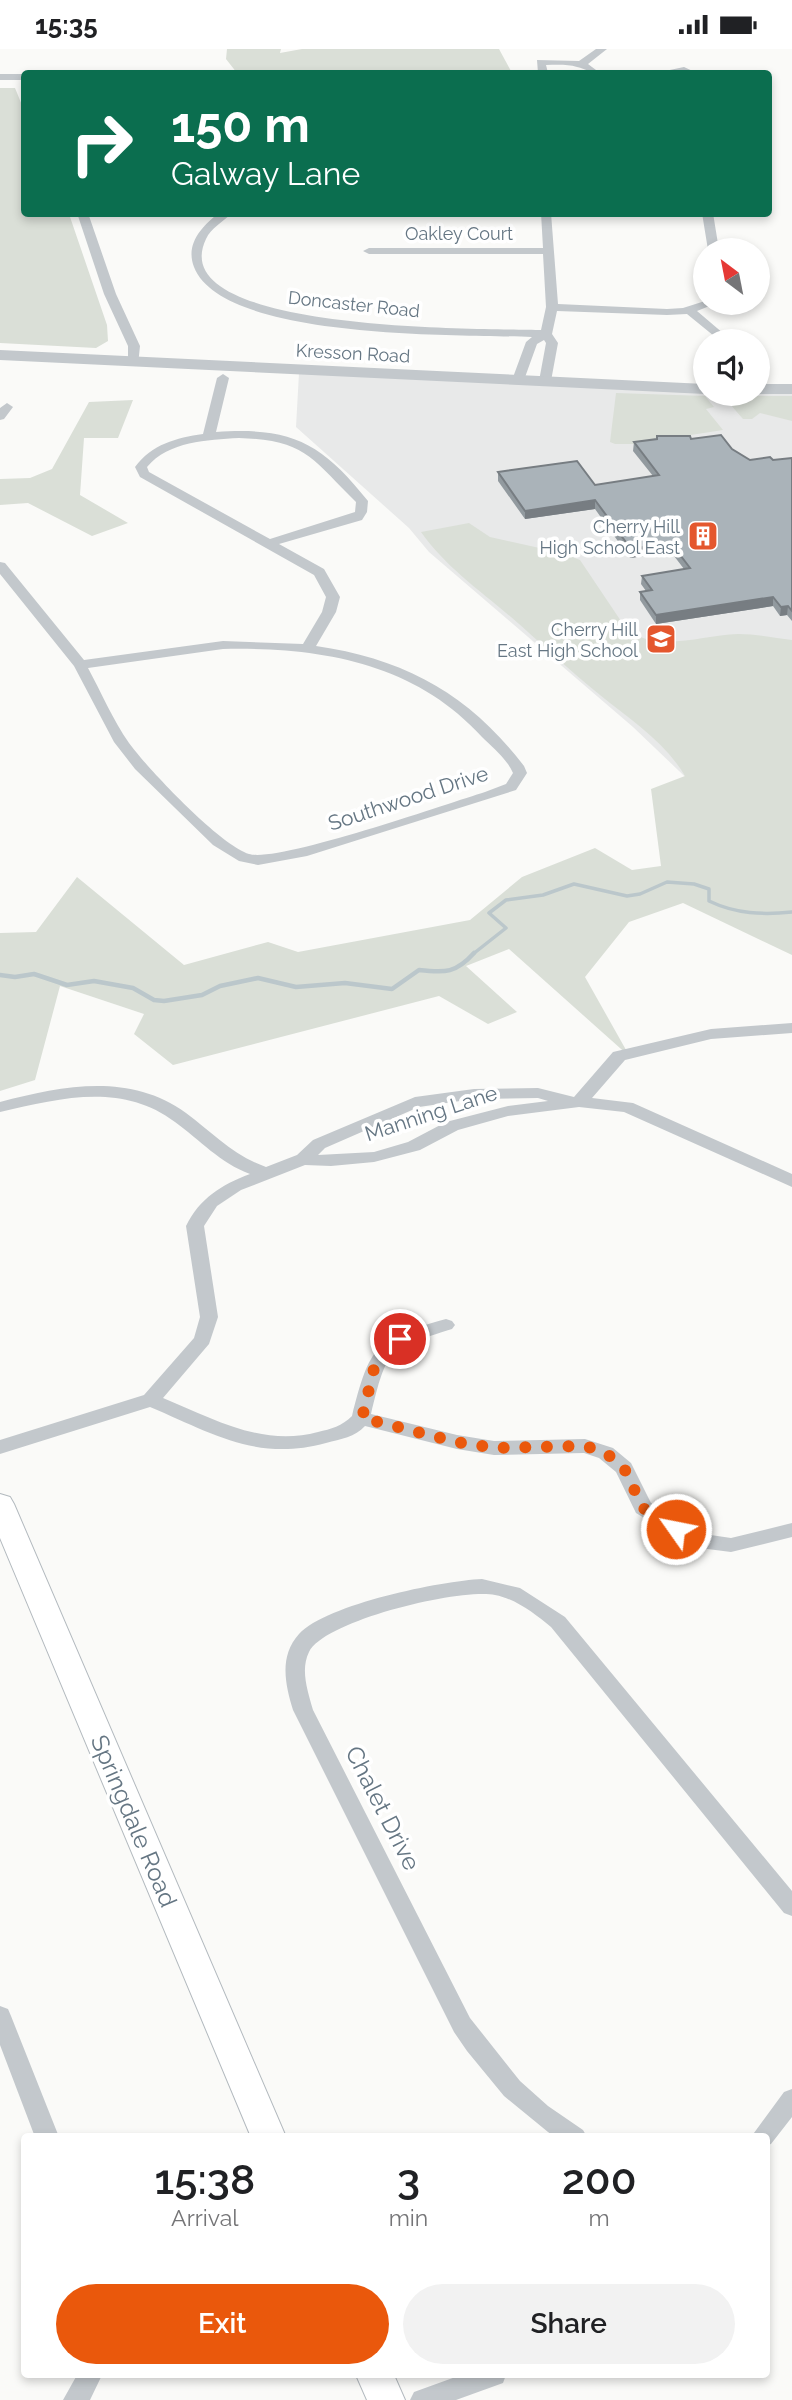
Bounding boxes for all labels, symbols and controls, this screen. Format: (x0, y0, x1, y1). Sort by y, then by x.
text: 15:35 (35, 10, 98, 40)
text: 150 m (171, 96, 310, 153)
icon: right (56, 98, 147, 189)
text: Galway Lane (171, 155, 360, 192)
street label: Oakley Court (405, 223, 513, 244)
north arrow (693, 238, 770, 315)
map controls (693, 238, 770, 406)
street label: Doncaster Road (287, 287, 421, 321)
button: sound (693, 329, 770, 406)
street label: Kresson Road (295, 340, 411, 366)
place label: Cherry Hill High School East (539, 516, 680, 558)
building icon: Cherry Hill High School East (686, 519, 720, 553)
place label: Cherry Hill East High School (497, 619, 638, 661)
school or university icon: Cherry Hill East High School (644, 622, 678, 656)
street label: Southwood Drive (325, 760, 491, 836)
street label: Manning Lane (362, 1080, 500, 1146)
pin (370, 1309, 430, 1369)
icon: arrive (381, 1320, 419, 1358)
position arrow (639, 1492, 713, 1566)
street label: Springdale Road (85, 1731, 183, 1911)
street label: Chalet Drive (339, 1741, 427, 1875)
text: 15:38 (155, 2155, 255, 2204)
text: 3 (397, 2155, 420, 2204)
text: 200 (562, 2155, 636, 2204)
text: Arrival (171, 2204, 239, 2231)
text: min (389, 2204, 428, 2231)
text: m (589, 2204, 610, 2231)
button: Exit (56, 2284, 389, 2364)
button: Share (403, 2284, 735, 2364)

